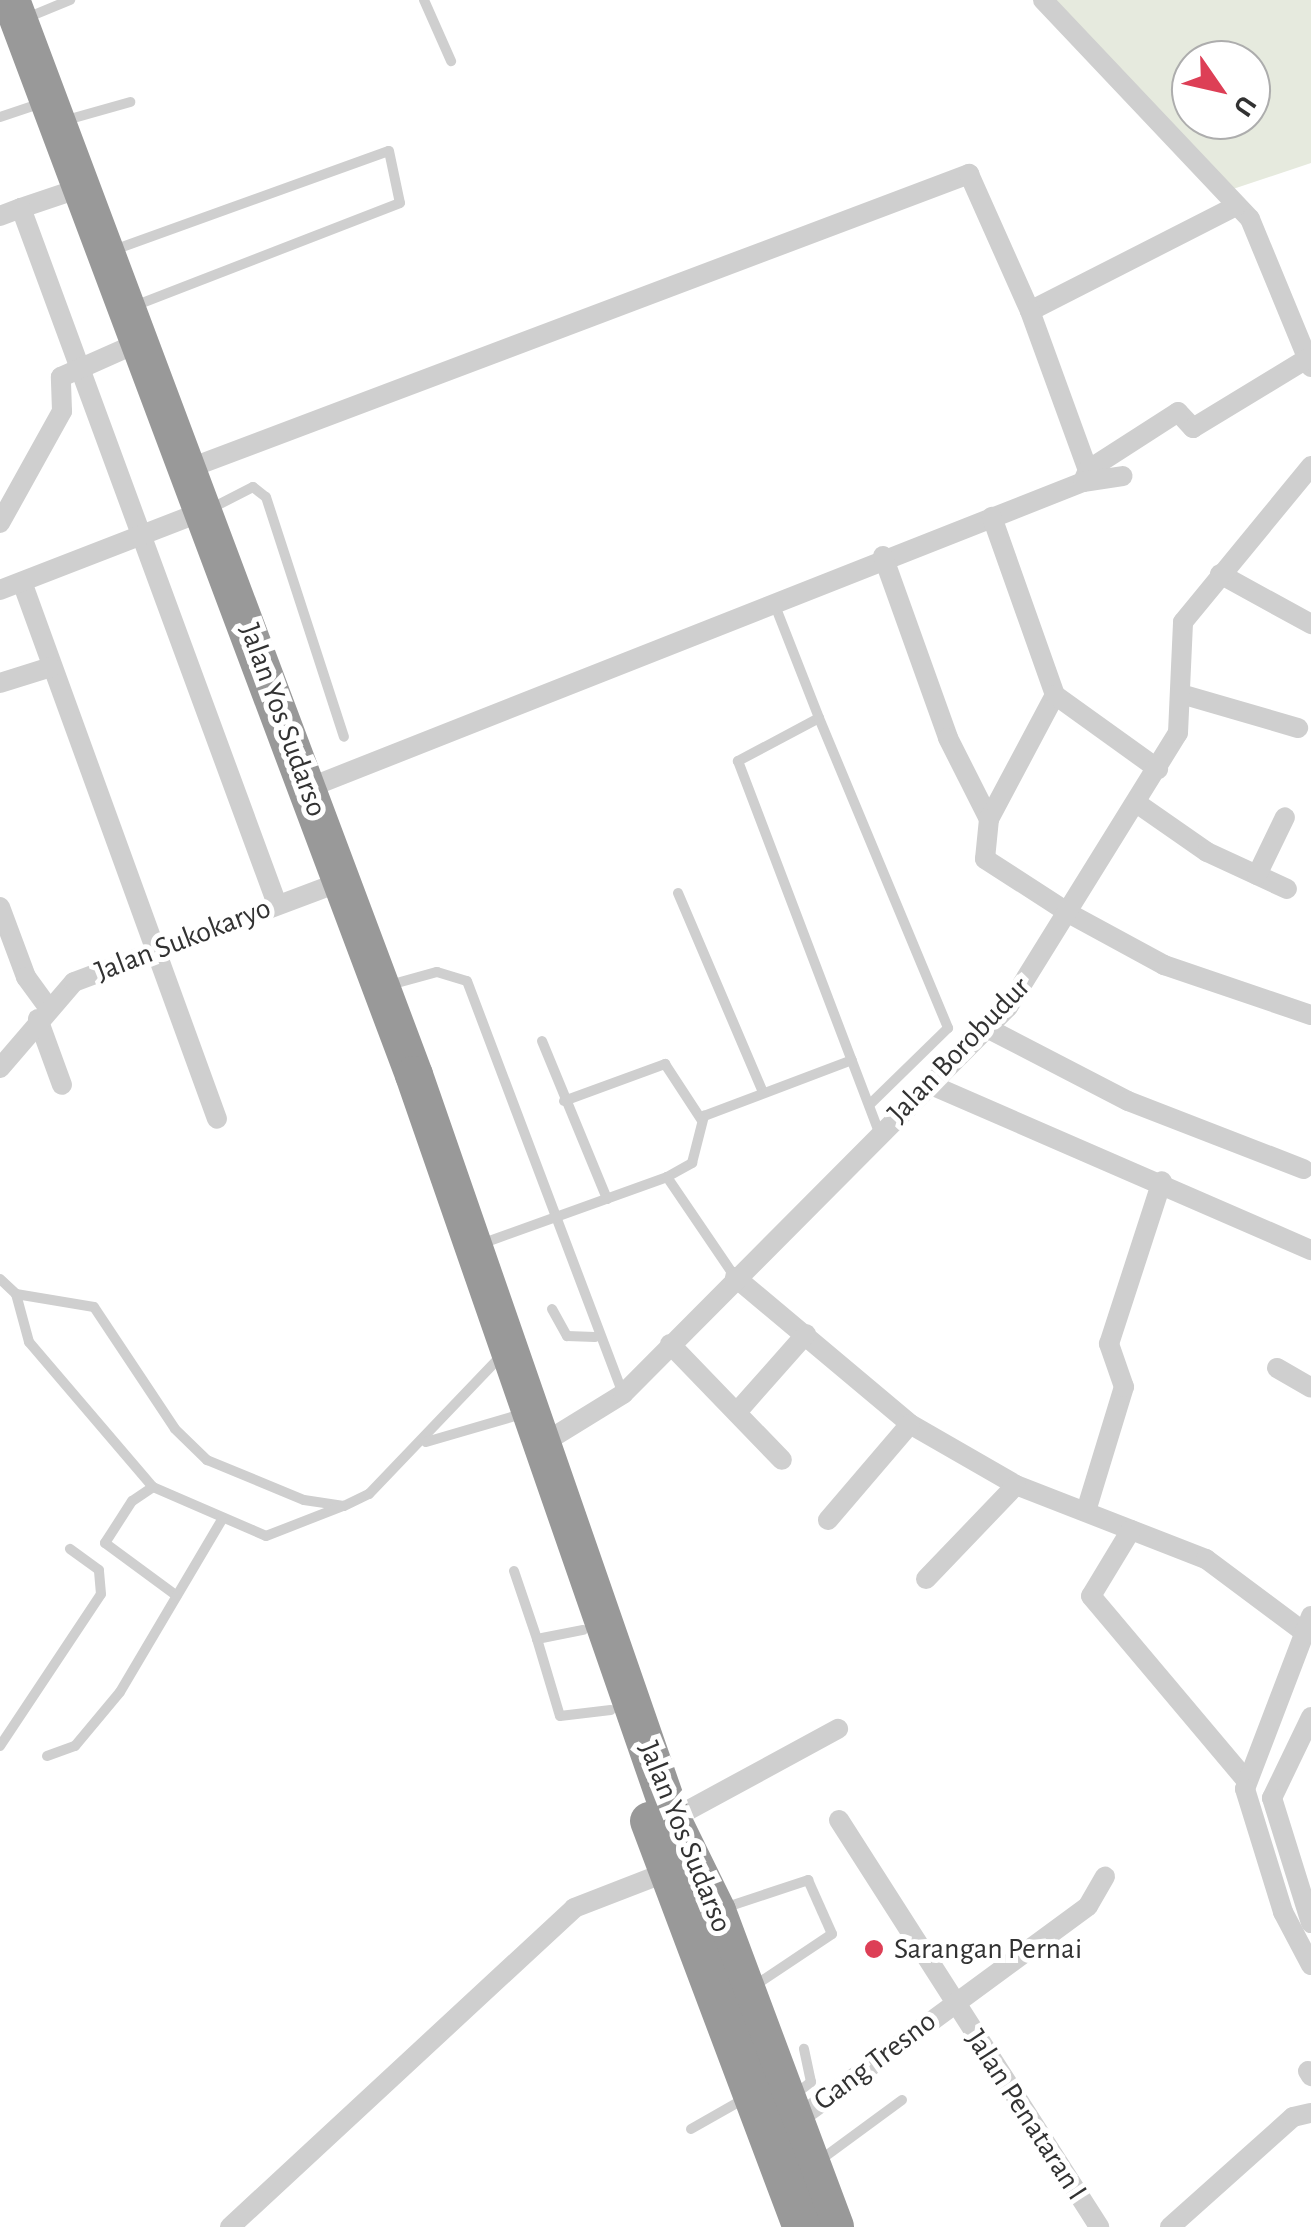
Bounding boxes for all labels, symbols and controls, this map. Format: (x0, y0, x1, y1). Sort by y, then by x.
north arrow (1171, 40, 1271, 140)
text: U (1228, 90, 1261, 121)
street label: Jalan Yos Sudarso (231, 619, 335, 821)
street label: Jalan Sukokaryo (90, 890, 276, 990)
street label: Jalan Borobudur (880, 969, 1038, 1131)
street label: Jalan Yos Sudarso (630, 1736, 740, 1938)
place label: Sarangan Pernai (894, 1931, 1082, 1967)
marker: Sarangan Pernai (863, 1938, 885, 1960)
street label: Gang Tresno (807, 2003, 943, 2119)
street label: Jalan Penataran I (958, 2023, 1094, 2207)

